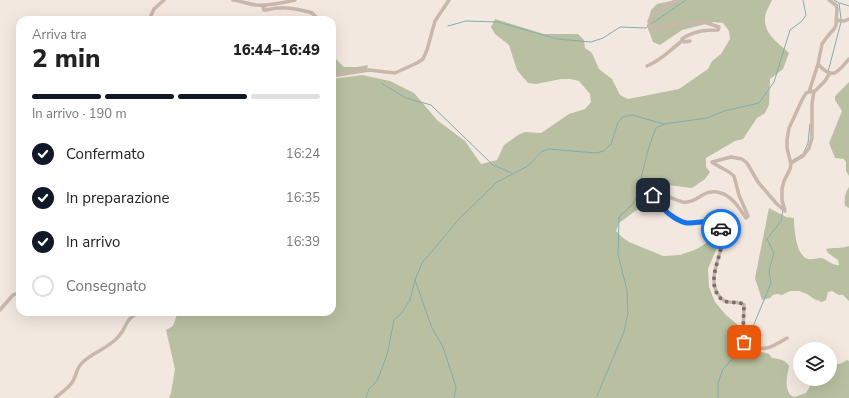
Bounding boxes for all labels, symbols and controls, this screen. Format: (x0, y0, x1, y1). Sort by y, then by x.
text: Arriva tra (32, 26, 87, 44)
text: 16:44–16:49 (233, 40, 320, 60)
text: 2 min (32, 41, 100, 76)
text: In arrivo · 190 m (32, 105, 127, 123)
icon: check (32, 143, 54, 165)
text: Confermato (66, 144, 145, 164)
text: 16:24 (286, 145, 320, 163)
pin (636, 178, 670, 212)
icon: home (642, 184, 664, 206)
icon: check (32, 187, 54, 209)
text: In preparazione (66, 188, 169, 208)
text: 16:35 (286, 189, 320, 207)
courier (701, 209, 741, 249)
icon: car (710, 218, 732, 240)
icon: check (32, 231, 54, 253)
text: In arrivo (66, 232, 120, 252)
text: 16:39 (286, 233, 320, 251)
text: Consegnato (66, 276, 146, 296)
pin (727, 325, 761, 359)
icon: bag (733, 331, 755, 353)
map controls (793, 342, 837, 386)
button: layers (793, 342, 837, 386)

